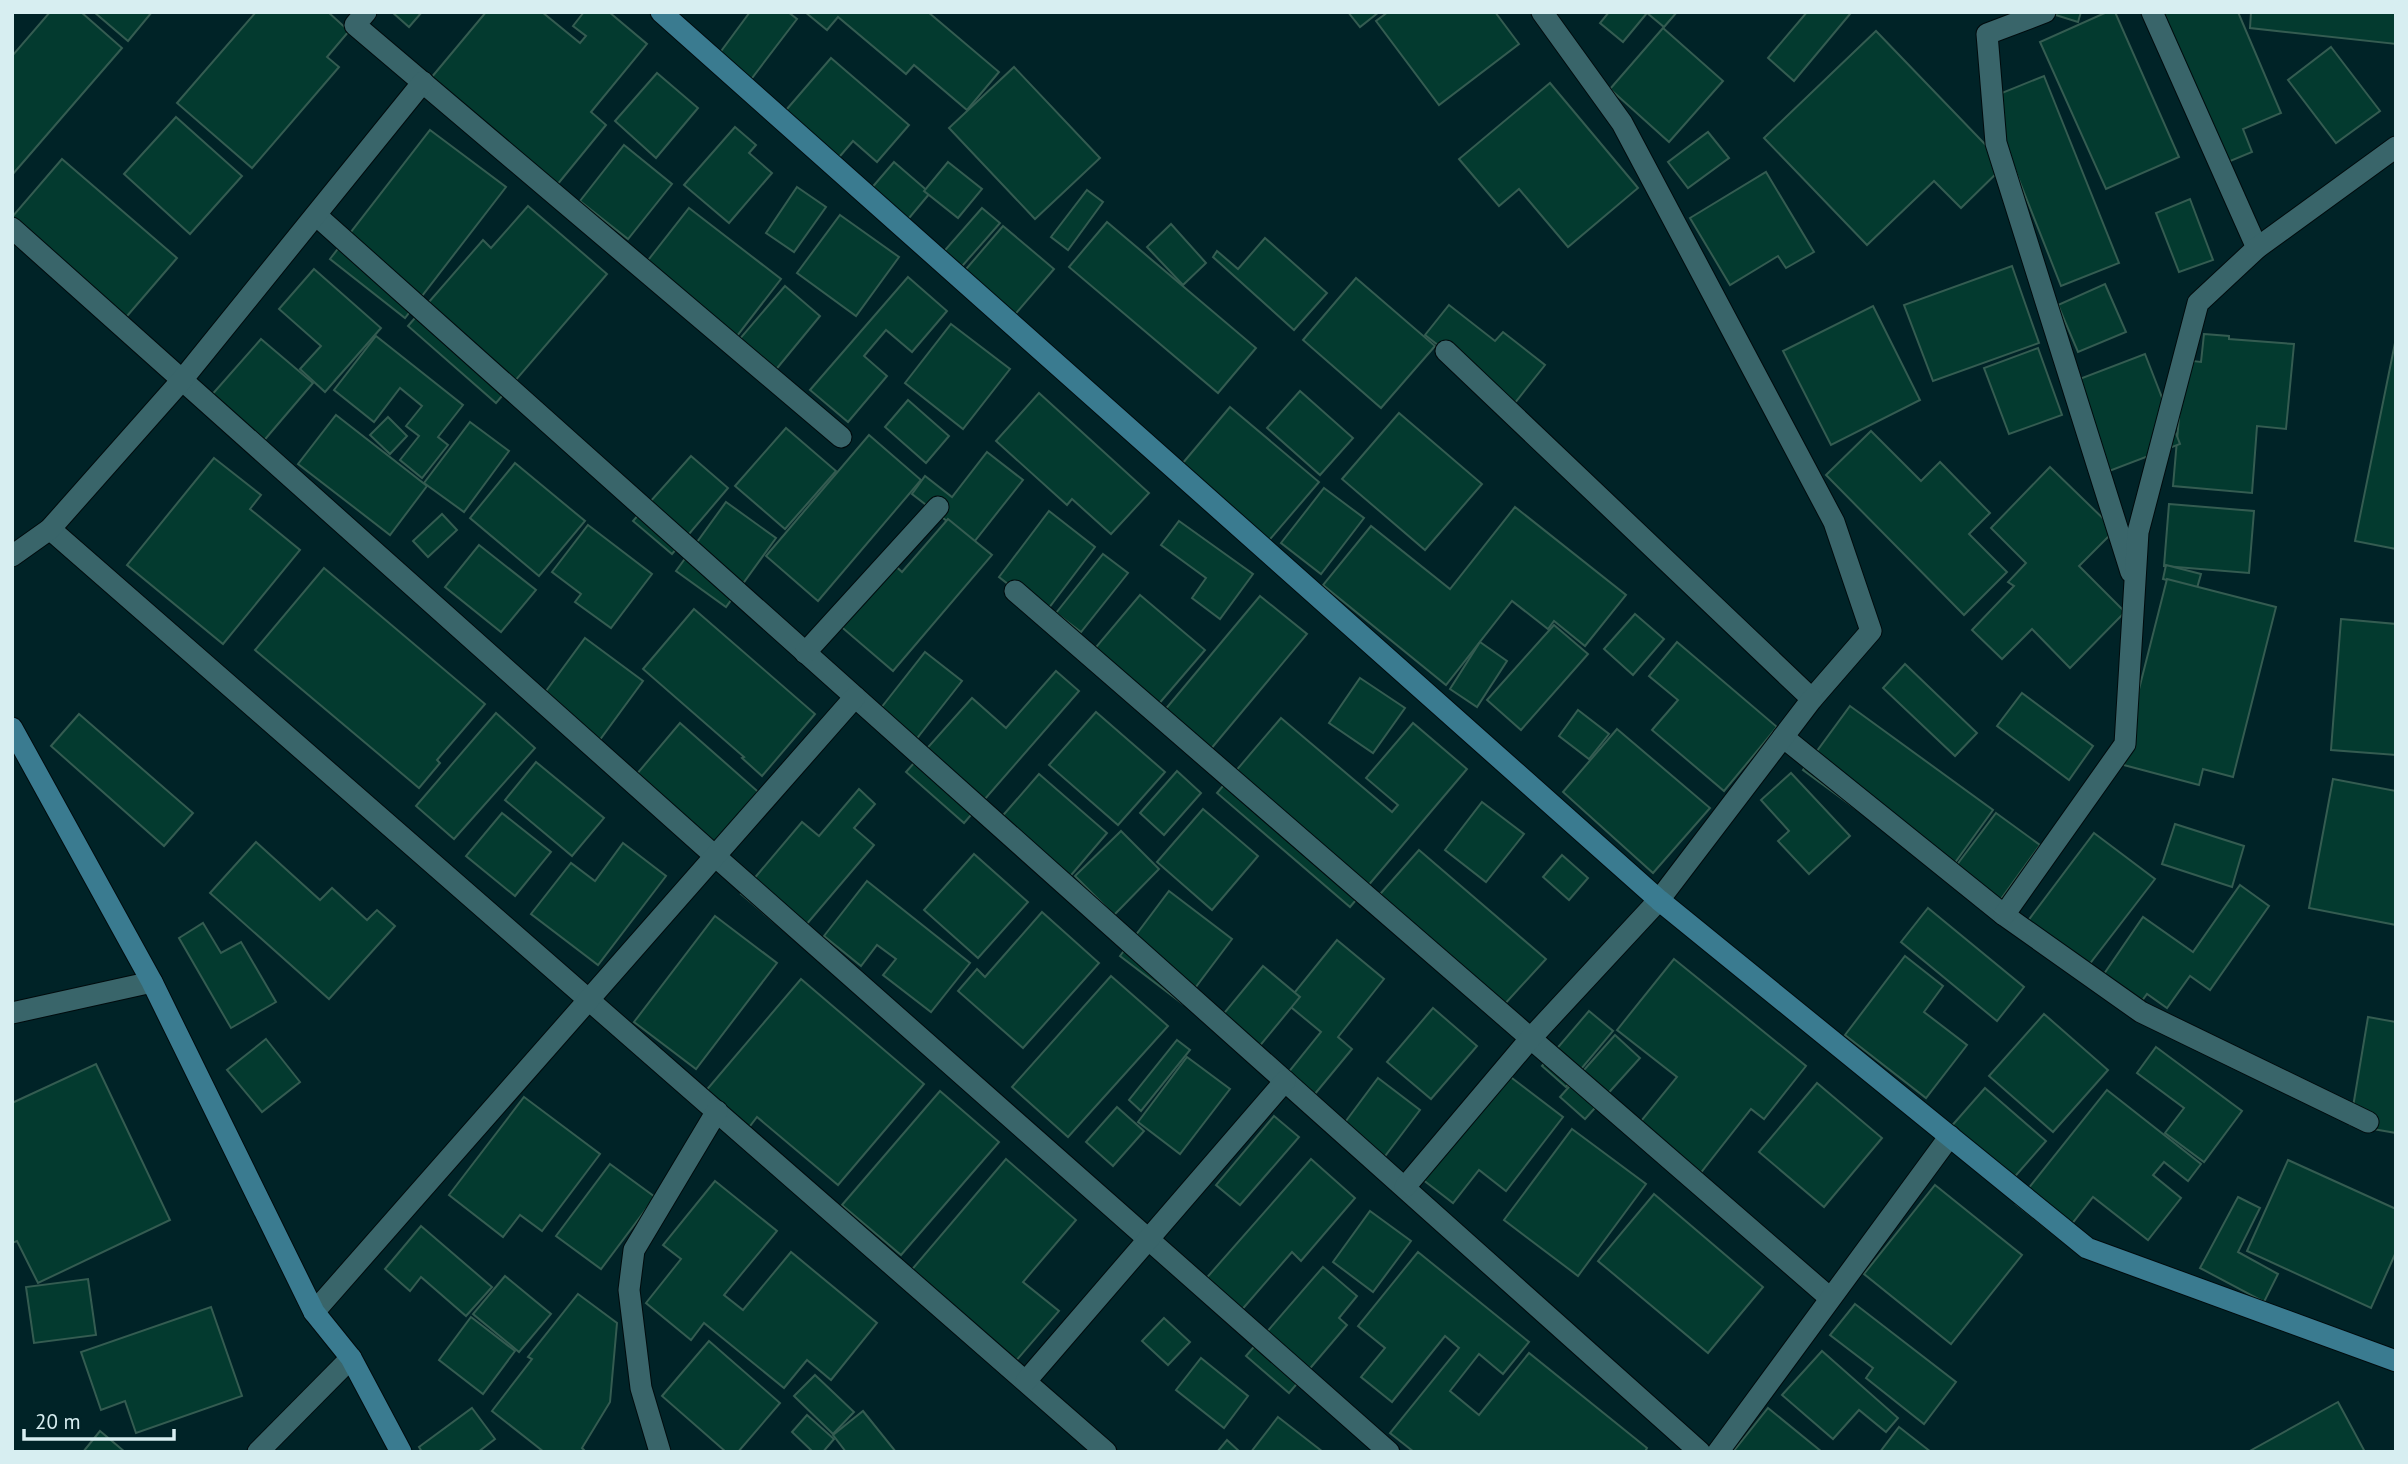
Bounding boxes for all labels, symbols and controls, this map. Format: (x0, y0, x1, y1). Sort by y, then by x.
scale bar (24, 1398, 175, 1442)
text: 20 m (35, 1408, 81, 1435)

